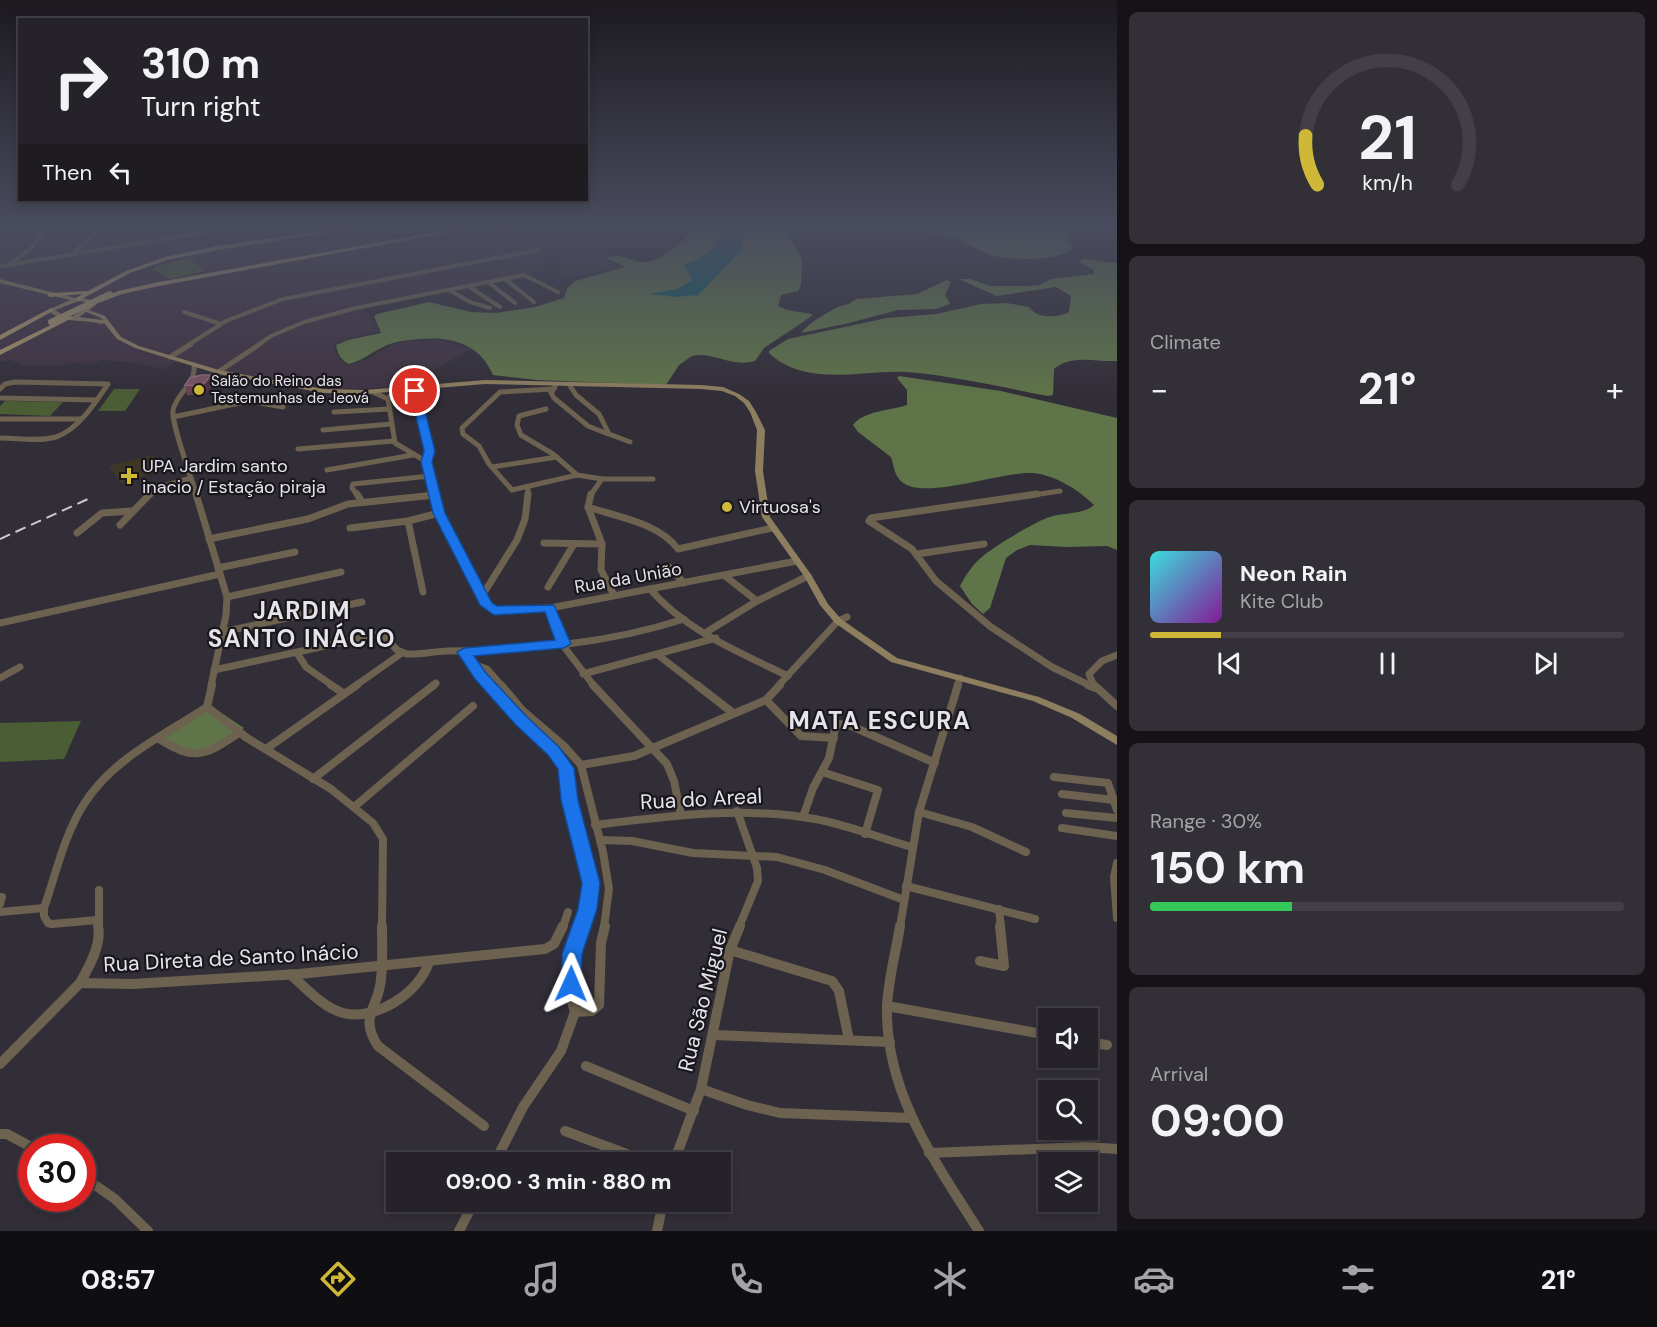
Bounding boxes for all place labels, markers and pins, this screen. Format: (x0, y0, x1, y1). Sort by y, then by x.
pin (389, 365, 440, 416)
place label: Salão do Reino das Testemunhas de Jeová (211, 371, 369, 408)
marker: Salão do Reino das Testemunhas de Jeová (192, 383, 206, 397)
place label: UPA Jardim santo inacio / Estação piraja (142, 454, 326, 499)
marker: UPA Jardim santo inacio / Estação piraja (120, 467, 138, 485)
place label: Virtuosa's (739, 495, 821, 519)
marker: Virtuosa's (720, 500, 734, 514)

